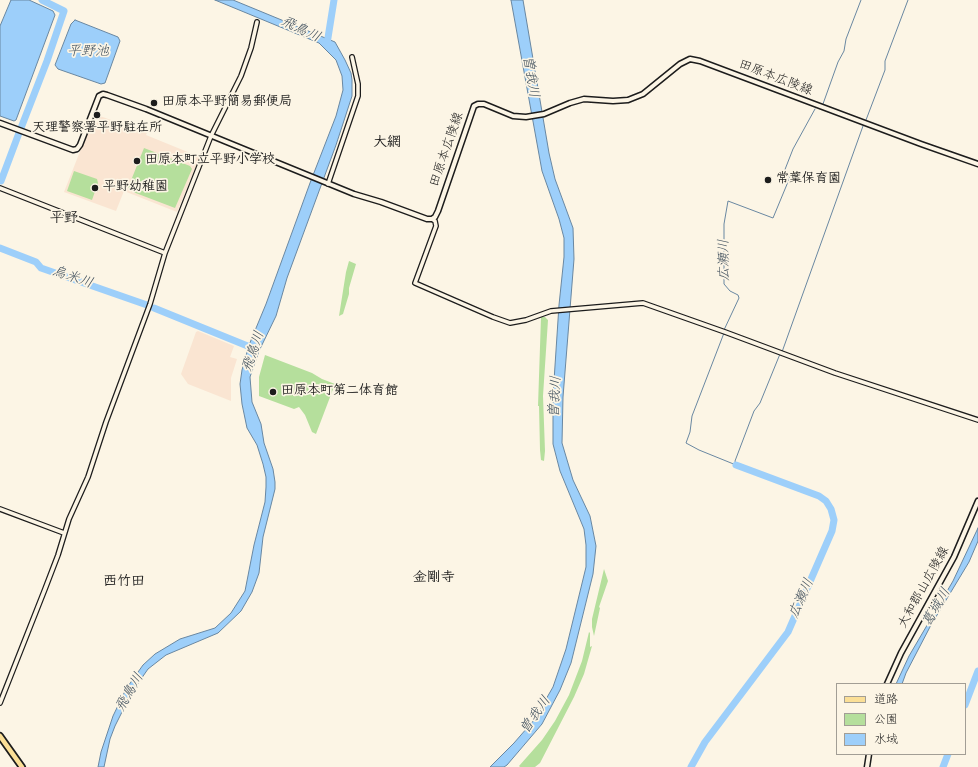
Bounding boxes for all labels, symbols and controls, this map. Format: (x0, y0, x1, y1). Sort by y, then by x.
water label: 飛鳥川 (277, 15, 323, 47)
water label: 平野池 (67, 45, 109, 61)
water label: 曽我川 (517, 55, 541, 99)
street label: 田原本広陵線 (736, 58, 814, 100)
place label: 田原本平野簡易郵便局 (162, 95, 292, 111)
marker: 田原本平野簡易郵便局 (149, 98, 159, 108)
marker: 天理警察署平野駐在所 (92, 110, 102, 120)
street label: 田原本広陵線 (428, 111, 468, 189)
place label: 天理警察署平野駐在所 (32, 121, 162, 137)
district label: 大網 (373, 136, 401, 152)
place label: 田原本町立平野小学校 (145, 153, 275, 169)
marker: 田原本町立平野小学校 (132, 156, 142, 166)
place label: 常葉保育園 (776, 172, 841, 188)
marker: 常葉保育園 (763, 175, 773, 185)
place label: 平野幼稚園 (103, 180, 168, 196)
marker: 平野幼稚園 (90, 183, 100, 193)
district label: 平野 (50, 212, 78, 228)
water label: 広瀬川 (717, 239, 735, 281)
water label: 烏米川 (49, 264, 95, 294)
water label: 飛鳥川 (240, 329, 270, 375)
water label: 曽我川 (548, 376, 566, 418)
place label: 田原本町第二体育館 (281, 384, 398, 400)
marker: 田原本町第二体育館 (268, 387, 278, 397)
street label: 大和郡山広陵線 (896, 544, 954, 632)
district label: 金剛寺 (413, 571, 455, 587)
district label: 西竹田 (103, 575, 145, 591)
water label: 広瀬川 (787, 576, 819, 622)
water label: 葛城川 (920, 586, 956, 630)
water label: 飛鳥川 (113, 671, 149, 715)
legend (836, 683, 966, 755)
text: 道路 (874, 692, 898, 709)
water label: 曽我川 (518, 694, 556, 738)
text: 公園 (874, 712, 898, 729)
text: 水域 (874, 732, 898, 749)

